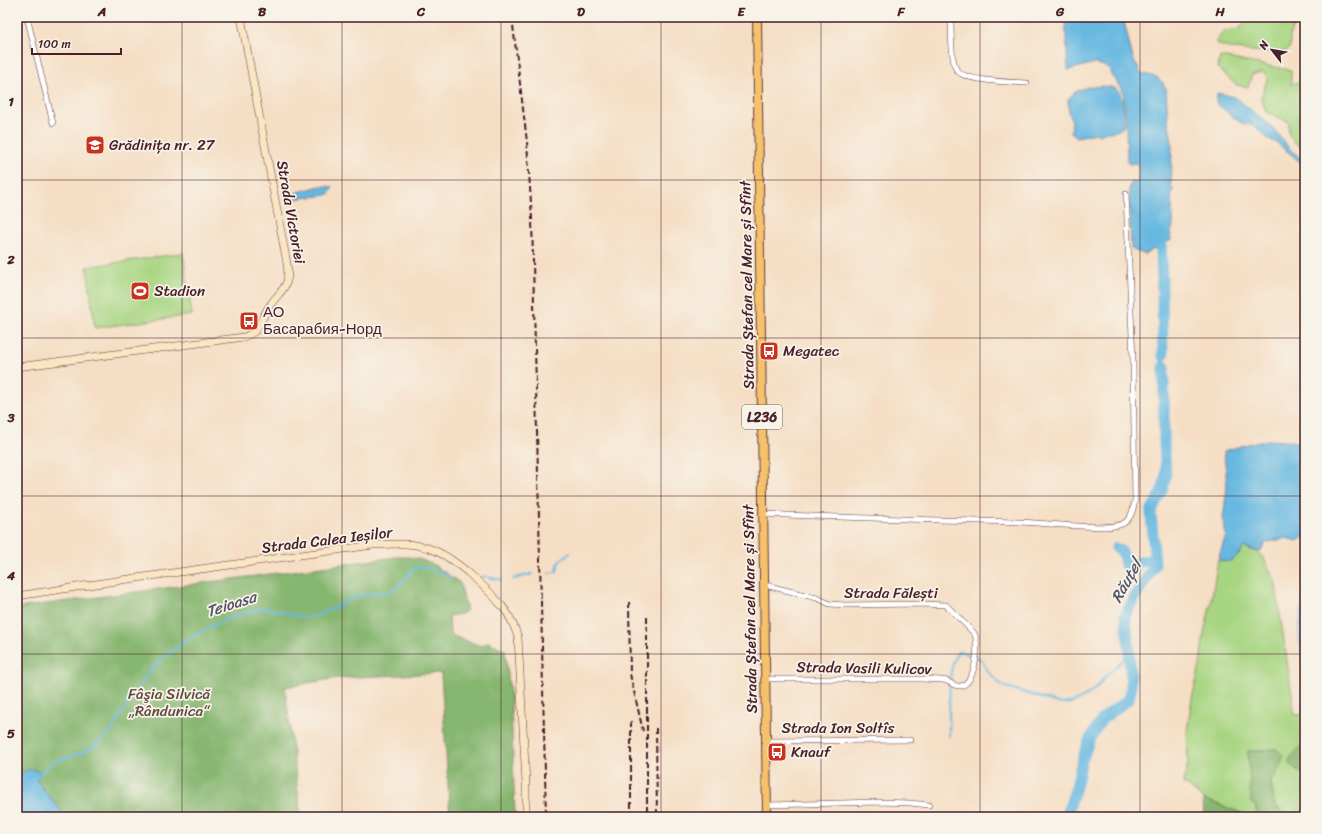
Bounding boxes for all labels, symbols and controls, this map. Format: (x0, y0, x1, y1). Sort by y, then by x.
text: A (97, 0, 106, 23)
text: B (258, 0, 267, 23)
text: C (416, 0, 426, 23)
text: D (577, 0, 585, 23)
text: E (737, 0, 746, 23)
text: F (896, 0, 905, 23)
text: G (1055, 0, 1065, 23)
text: H (1214, 0, 1225, 23)
scale bar (32, 30, 121, 56)
north arrow (1252, 30, 1292, 70)
text: 100 m (38, 33, 71, 55)
text: N (1253, 37, 1274, 54)
text: 1 (8, 90, 14, 113)
place label: Grădinița nr. 27 (109, 132, 216, 158)
school or university icon: Grădinița nr. 27 (84, 134, 106, 156)
street label: Strada Victoriei (269, 158, 313, 267)
street label: Strada Ștefan cel Mare și Sfînt (732, 179, 762, 390)
text: 2 (6, 248, 15, 271)
place label: Stadion (154, 278, 205, 304)
sports icon: Stadion (129, 280, 151, 302)
place label: АО Басарабия-Норд (263, 299, 382, 342)
bus stop icon: АО Басарабия-Норд (238, 310, 260, 332)
place label: Megatec (783, 338, 840, 364)
bus stop icon: Megatec (758, 340, 780, 362)
road number: L236 (742, 405, 782, 429)
text: 3 (6, 406, 15, 429)
street label: Strada Ștefan cel Mare și Sfînt (735, 503, 765, 714)
street label: Strada Calea Ieșilor (260, 519, 395, 561)
water label: Răuțel (1102, 551, 1152, 608)
text: 4 (6, 564, 16, 587)
street label: Strada Fălești (844, 580, 939, 606)
water label: Teioasa (202, 582, 262, 626)
street label: Strada Vasili Kulicov (796, 654, 933, 682)
park label: Fâşia Silvică „Rândunica“ (128, 681, 211, 724)
street label: Strada Ion Soltîs (781, 715, 895, 741)
text: 5 (7, 722, 15, 745)
place label: Knauf (791, 739, 832, 765)
bus stop icon: Knauf (766, 741, 788, 763)

